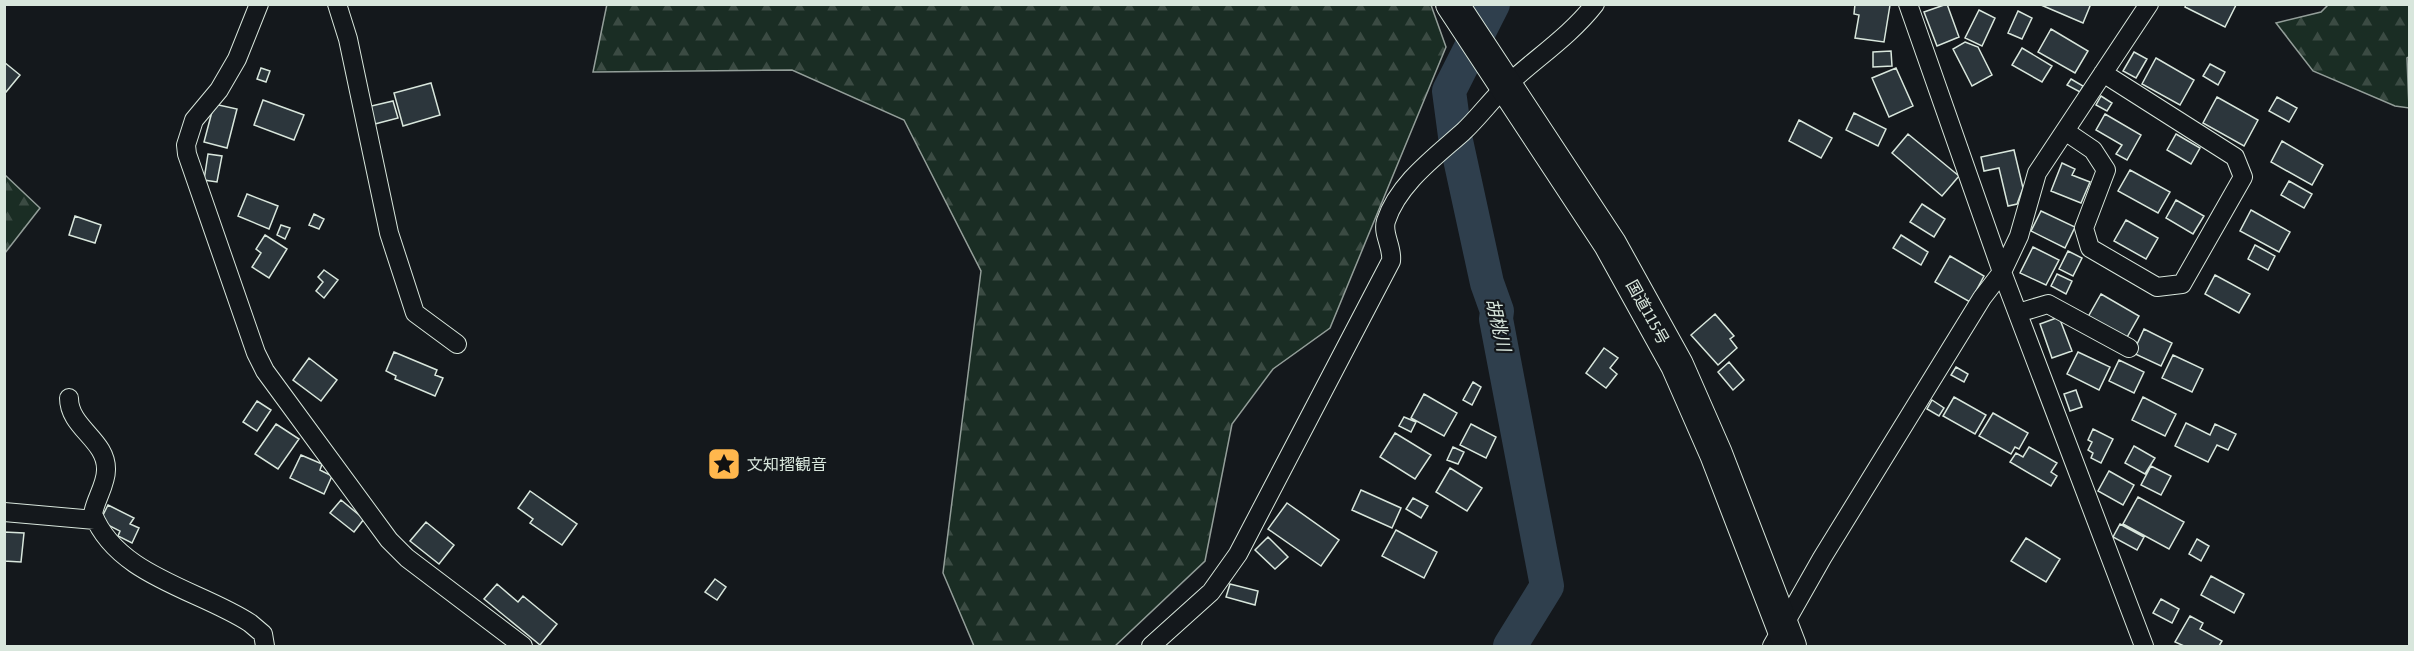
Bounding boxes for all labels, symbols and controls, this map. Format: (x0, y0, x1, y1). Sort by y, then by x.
street label: 国道115号 (1623, 277, 1673, 347)
water label: 胡桃川 (1482, 296, 1515, 356)
place icon: 文知摺観音 (706, 446, 742, 482)
place label: 文知摺観音 (747, 455, 827, 473)

